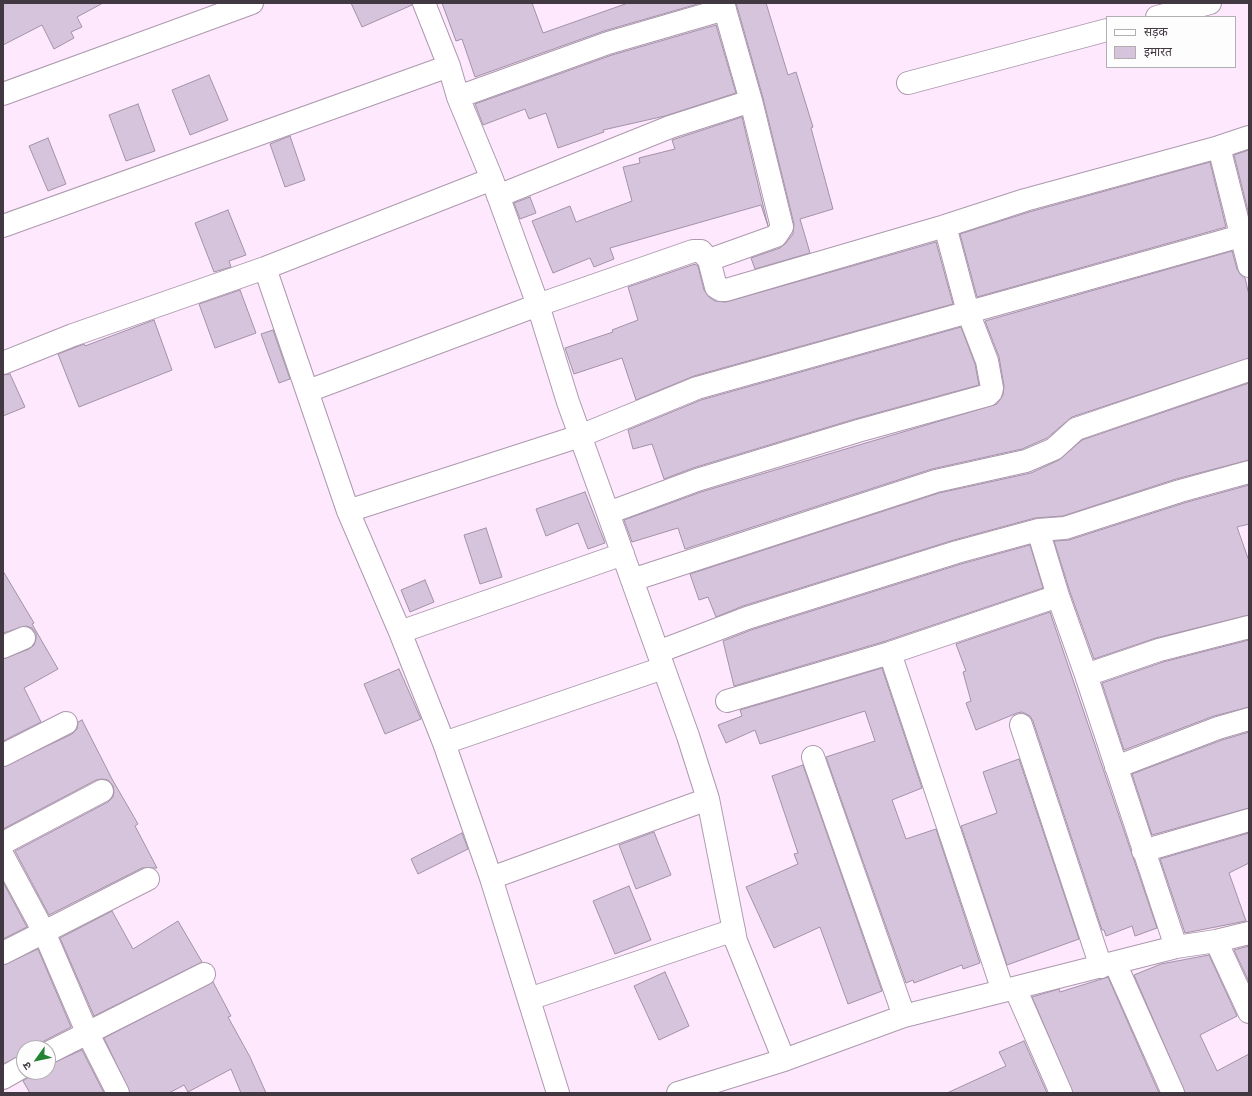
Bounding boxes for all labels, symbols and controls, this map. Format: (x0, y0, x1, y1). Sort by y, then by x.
legend (1106, 16, 1236, 68)
text: सड़क (1144, 24, 1168, 38)
text: इमारत (1144, 44, 1172, 58)
north arrow (16, 1040, 56, 1080)
text: उ (19, 1060, 34, 1073)

